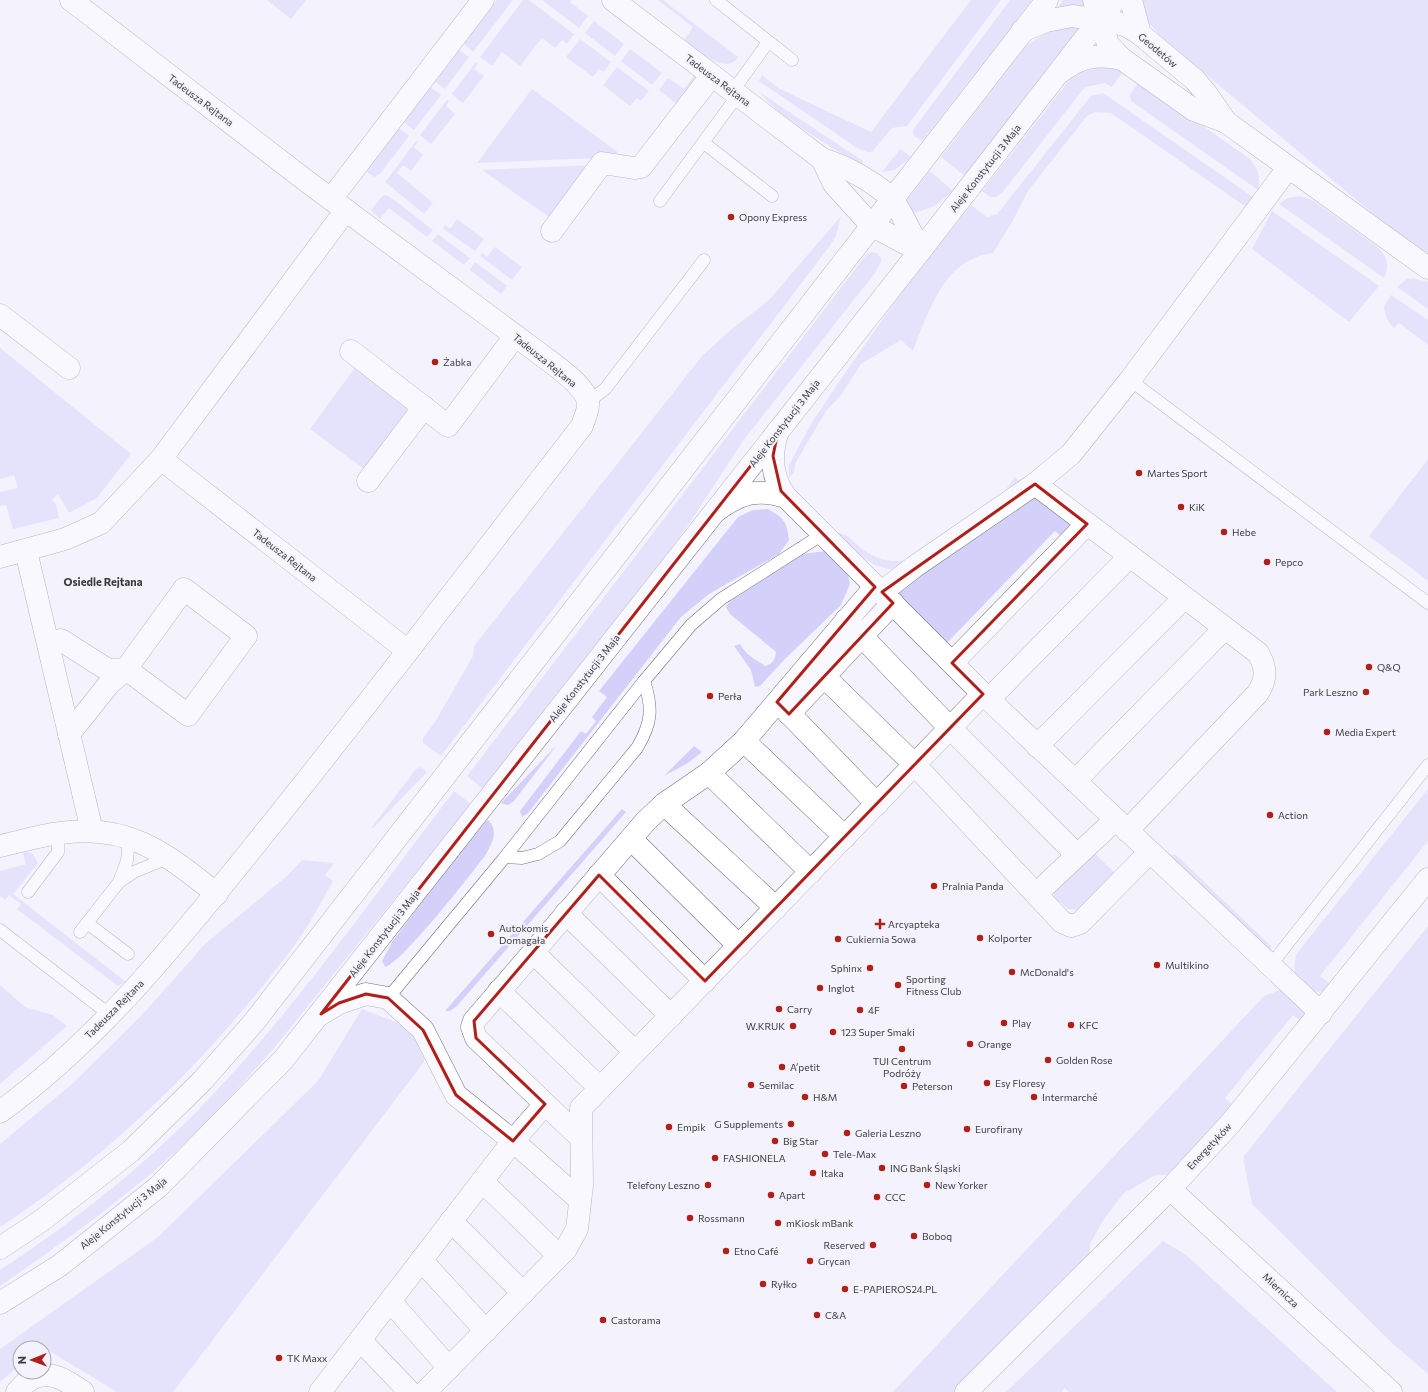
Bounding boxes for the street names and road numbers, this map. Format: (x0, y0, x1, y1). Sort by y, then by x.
street label: Geodetów (1136, 30, 1180, 70)
street label: Tadeusza Rejtana (683, 52, 753, 108)
street label: Tadeusza Rejtana (166, 72, 236, 128)
street label: Aleje Konstytucji 3 Maja (947, 122, 1023, 214)
street label: Tadeusza Rejtana (511, 331, 579, 389)
street label: Aleje Konstytucji 3 Maja (746, 377, 822, 469)
street label: Tadeusza Rejtana (250, 526, 320, 584)
street label: Aleje Konstytucji 3 Maja (546, 632, 622, 724)
street label: Aleje Konstytucji 3 Maja (346, 887, 422, 979)
street label: Tadeusza Rejtana (82, 977, 146, 1041)
street label: Energetyków (1184, 1120, 1234, 1172)
street label: Aleje Konstytucji 3 Maja (77, 1174, 169, 1252)
street label: Miernicza (1260, 1270, 1302, 1310)

